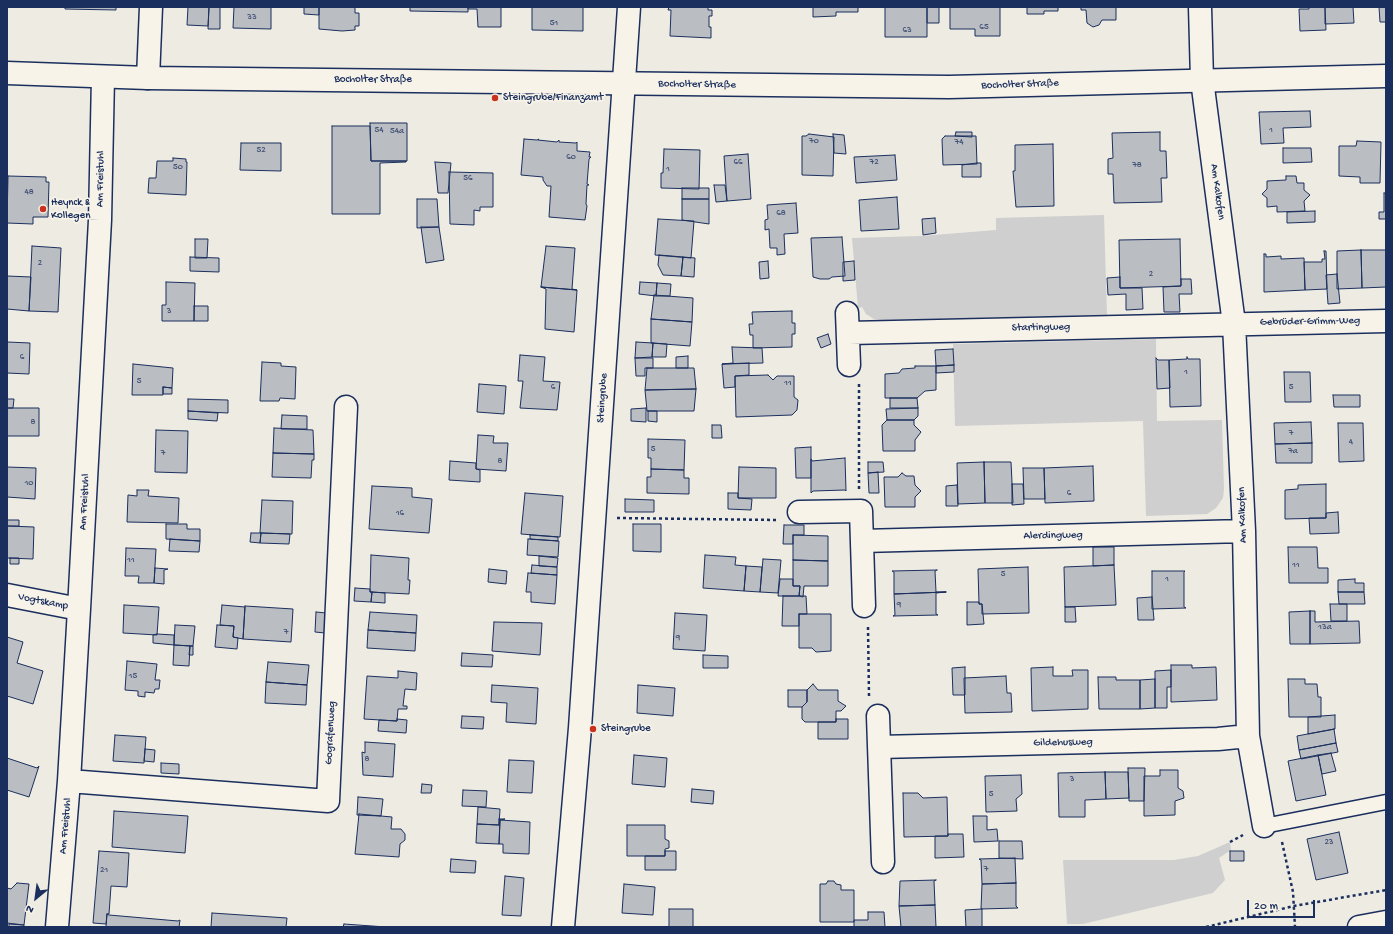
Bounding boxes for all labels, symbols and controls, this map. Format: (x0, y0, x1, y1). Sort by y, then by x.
house number: 33 (247, 13, 257, 23)
house number: 51 (550, 19, 558, 29)
house number: 65 (979, 23, 989, 33)
house number: 63 (902, 26, 912, 36)
street label: Bocholter Straße (334, 73, 412, 87)
street label: Bocholter Straße (981, 77, 1059, 93)
street label: Bocholter Straße (658, 78, 736, 92)
place label: Steingrube/Finanzamt (503, 91, 603, 105)
marker: Steingrube/Finanzamt (490, 93, 500, 103)
house number: 54 (375, 126, 383, 136)
house number: 1 (1269, 126, 1273, 136)
house number: 54a (390, 127, 404, 137)
house number: 70 (809, 137, 819, 147)
house number: 74 (955, 138, 963, 148)
house number: 52 (256, 146, 266, 156)
street label: Am Freistuhl (94, 151, 108, 207)
house number: 60 (566, 153, 576, 163)
house number: 66 (733, 158, 743, 168)
house number: 72 (869, 158, 879, 168)
house number: 78 (1132, 161, 1142, 171)
house number: 50 (173, 163, 183, 173)
street label: Am Kalkofen (1207, 163, 1227, 221)
house number: 1 (666, 165, 670, 175)
house number: 56 (463, 174, 473, 184)
house number: 48 (24, 188, 34, 198)
place label: Heynck & Kollegen (51, 196, 90, 222)
marker: Heynck & Kollegen (38, 204, 48, 214)
house number: 68 (776, 209, 786, 219)
house number: 2 (38, 259, 42, 269)
house number: 2 (1149, 270, 1153, 280)
house number: 3 (167, 307, 171, 317)
street label: Gebrüder-Grimm-Weg (1260, 315, 1360, 329)
street label: Startingweg (1012, 321, 1070, 335)
house number: 6 (20, 353, 24, 363)
house number: 1 (1184, 368, 1188, 378)
street label: Steingrube (595, 373, 611, 423)
house number: 5 (137, 377, 141, 387)
house number: 11 (784, 379, 792, 389)
house number: 6 (551, 383, 555, 393)
house number: 5 (1289, 383, 1293, 393)
house number: 8 (31, 418, 35, 428)
house number: 7 (1289, 429, 1293, 439)
house number: 4 (1349, 438, 1353, 448)
house number: 5 (651, 445, 655, 455)
house number: 7a (1288, 447, 1298, 457)
house number: 7 (161, 449, 165, 459)
house number: 8 (498, 457, 502, 467)
street label: Am Freistuhl (77, 473, 93, 531)
house number: 10 (25, 479, 33, 489)
street label: Am Kalkofen (1235, 487, 1251, 543)
house number: 6 (1067, 489, 1071, 499)
house number: 16 (396, 509, 404, 519)
street label: Alerdingweg (1023, 529, 1083, 543)
house number: 11 (127, 556, 135, 566)
house number: 11 (1292, 561, 1300, 571)
house number: 5 (1001, 570, 1005, 580)
house number: 1 (1165, 575, 1169, 585)
street label: Vogtskamp (17, 591, 69, 613)
house number: 9 (897, 601, 901, 611)
house number: 13a (1318, 623, 1332, 633)
house number: 7 (284, 628, 288, 638)
house number: 9 (676, 634, 680, 644)
house number: 15 (129, 672, 137, 682)
street label: Gografenweg (323, 701, 339, 765)
place label: Steingrube (601, 722, 651, 736)
marker: Steingrube (588, 724, 598, 734)
street label: Gildehusweg (1033, 736, 1093, 750)
house number: 8 (365, 755, 369, 765)
house number: 3 (1070, 775, 1074, 785)
house number: 5 (989, 790, 993, 800)
street label: Am Freistuhl (57, 797, 75, 855)
house number: 23 (1324, 838, 1334, 848)
house number: 7 (984, 865, 988, 875)
house number: 21 (100, 866, 108, 876)
north arrow (16, 878, 56, 918)
scale bar (1249, 892, 1317, 918)
text: 20 m (1254, 900, 1278, 914)
text: N (24, 902, 36, 915)

